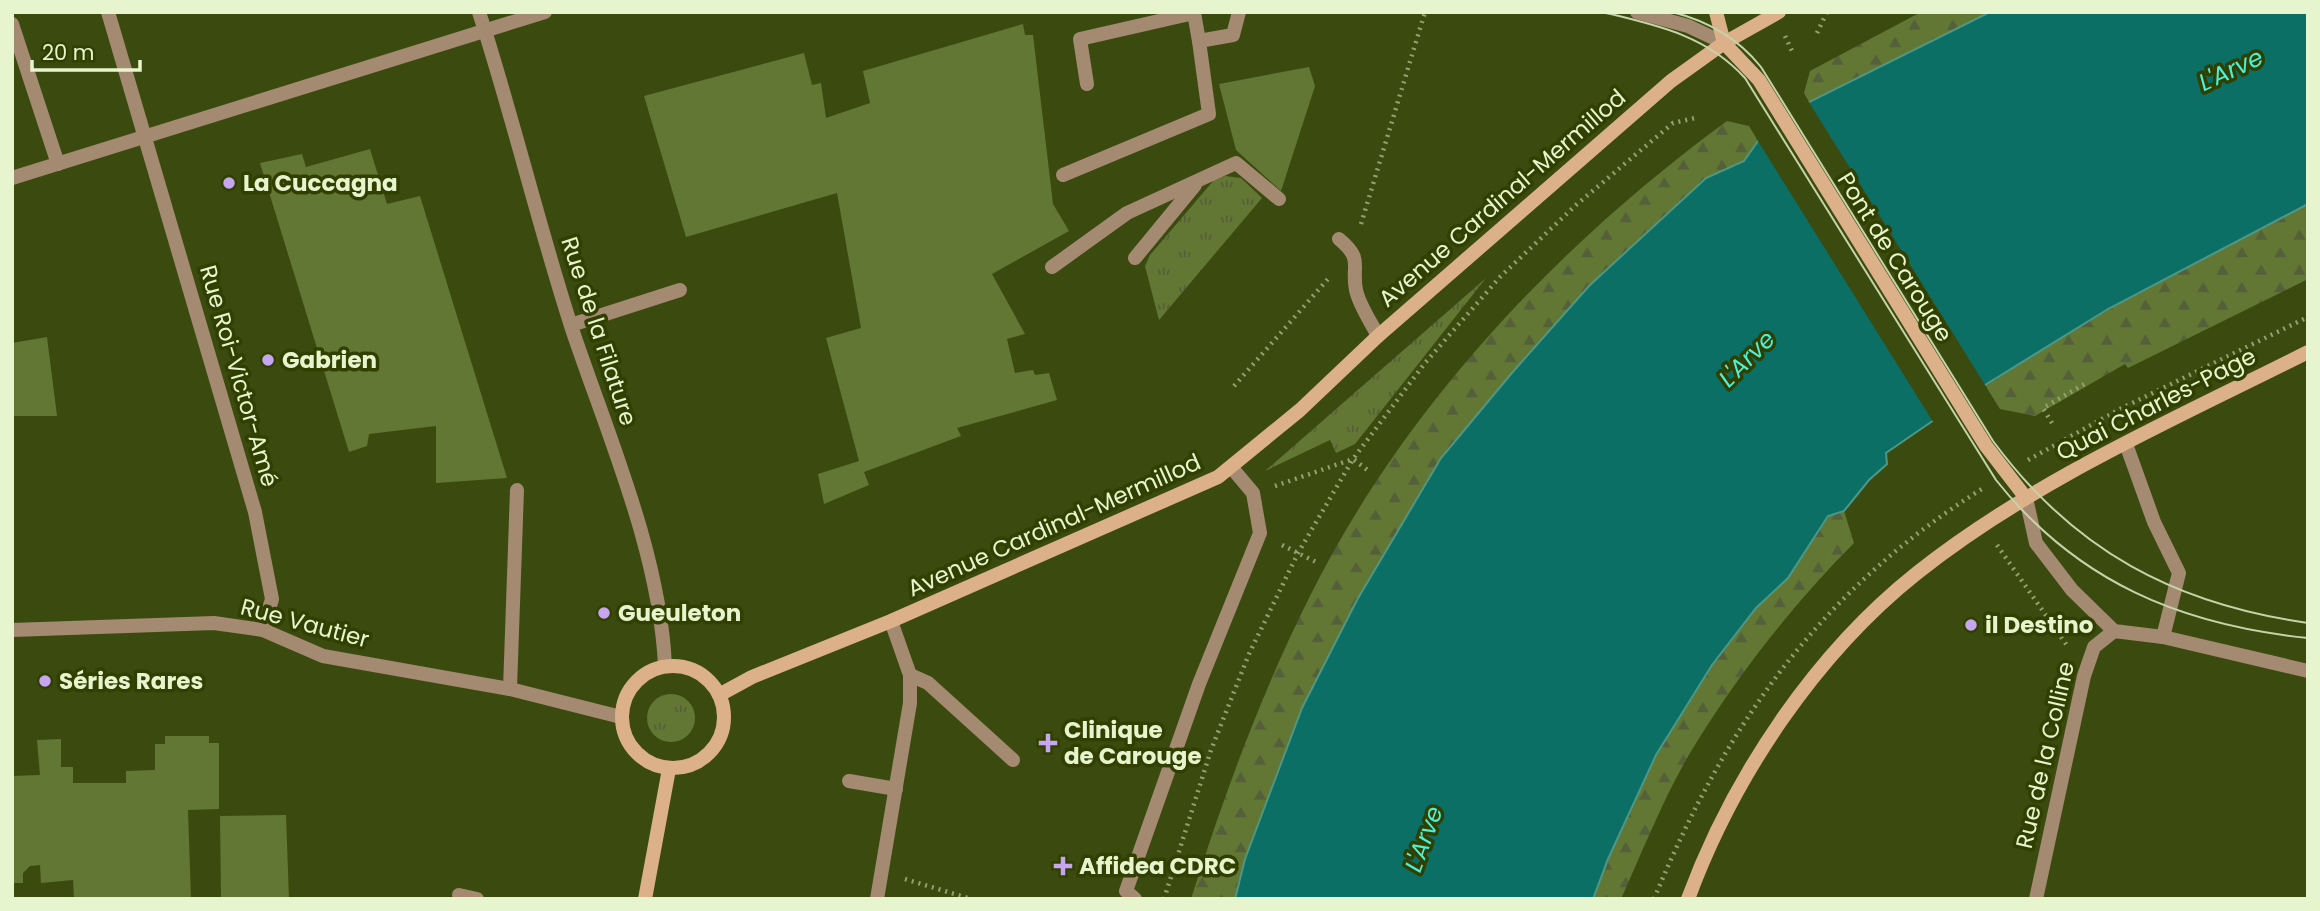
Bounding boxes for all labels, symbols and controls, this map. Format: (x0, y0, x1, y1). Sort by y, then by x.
scale bar (32, 28, 140, 72)
text: 20 m (42, 38, 95, 67)
water label: L'Arve (2193, 40, 2269, 99)
street label: Avenue Cardinal-Mermillod (1372, 82, 1632, 314)
street label: Pont de Carouge (1830, 166, 1960, 348)
place label: La Cuccagna (243, 167, 398, 199)
marker: La Cuccagna (221, 175, 237, 191)
street label: Rue de la Filature (553, 232, 645, 430)
street label: Rue Roi-Victor-Amé (192, 261, 286, 491)
water label: L'Arve (1711, 323, 1782, 394)
street label: Quai Charles-Page (2051, 340, 2261, 468)
place label: Gabrien (282, 344, 377, 376)
marker: Gabrien (260, 352, 276, 368)
street label: Avenue Cardinal-Mermillod (902, 446, 1206, 604)
street label: Rue Vautier (237, 590, 373, 656)
place label: Gueuleton (618, 597, 741, 629)
marker: Gueuleton (596, 605, 612, 621)
place label: il Destino (1985, 609, 2093, 641)
marker: il Destino (1963, 617, 1979, 633)
street label: Rue de la Colline (2008, 658, 2082, 852)
place label: Séries Rares (59, 665, 203, 697)
marker: Séries Rares (37, 673, 53, 689)
place label: Clinique de Carouge (1064, 714, 1202, 772)
marker: Clinique de Carouge (1038, 733, 1058, 753)
water label: L'Arve (1396, 801, 1451, 876)
place label: Affidea CDRC (1079, 850, 1236, 882)
marker: Affidea CDRC (1053, 856, 1073, 876)

